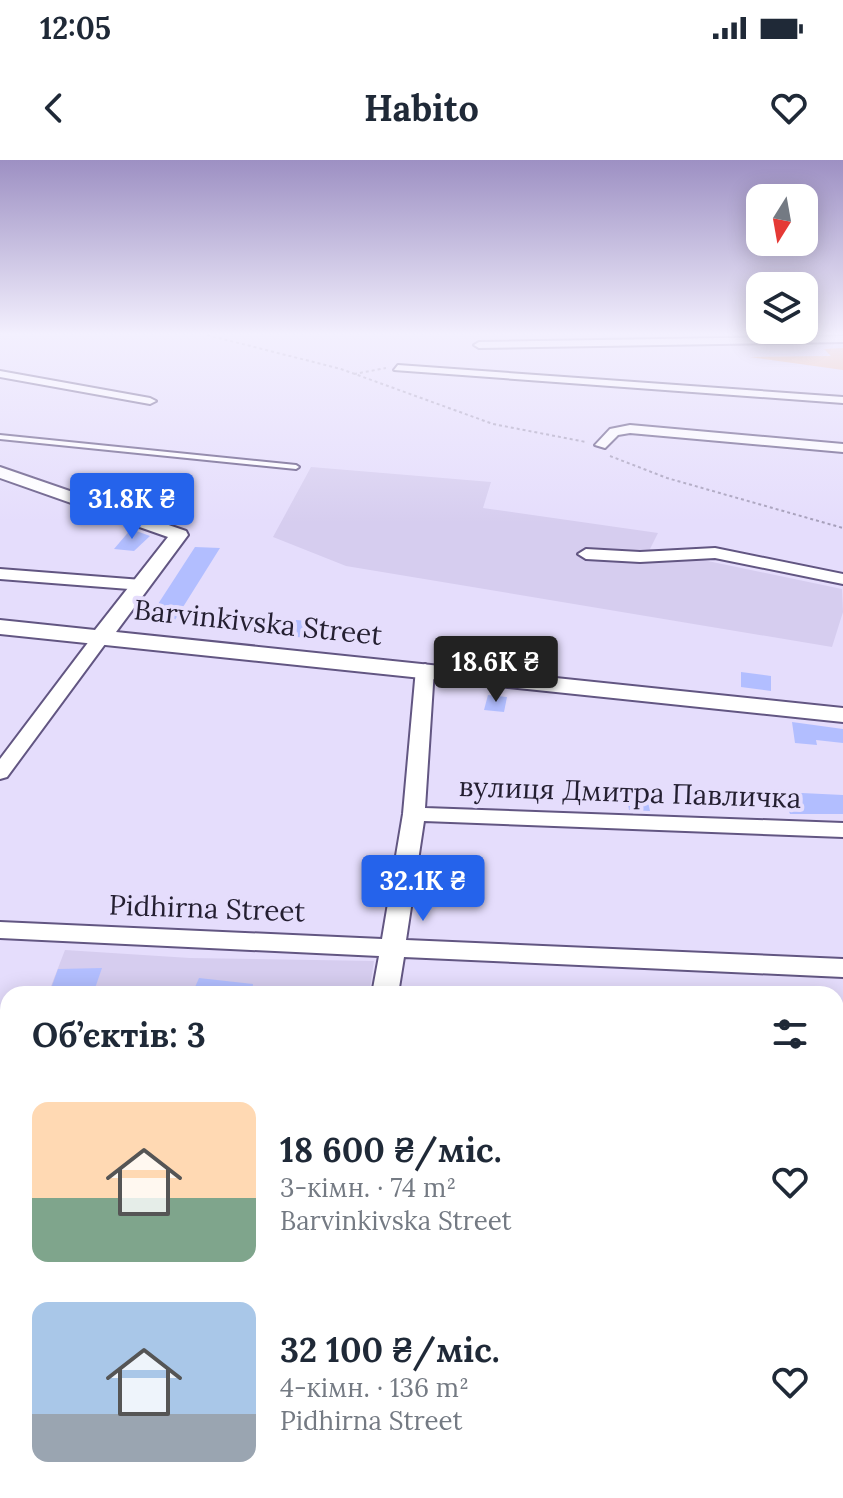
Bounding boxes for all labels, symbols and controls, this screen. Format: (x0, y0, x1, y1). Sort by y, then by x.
text: 12:05 (40, 9, 111, 47)
text: Habito (364, 85, 479, 131)
icon: back (32, 86, 76, 130)
icon: heart (767, 86, 811, 130)
north arrow (746, 184, 818, 256)
map controls (746, 184, 818, 344)
button: layers (746, 272, 818, 344)
pin: 31.8K ₴ (58, 473, 206, 541)
text: 31.8K ₴ (88, 482, 176, 515)
street label: Barvinkivska Street (132, 591, 384, 653)
pin: 18.6K ₴ (422, 636, 570, 704)
text: 18.6K ₴ (452, 645, 540, 678)
street label: вулиця Дмитра Павличка (458, 768, 802, 816)
pin: 32.1K ₴ (349, 855, 497, 923)
text: 32.1K ₴ (380, 864, 466, 897)
street label: Pidhirna Street (108, 887, 306, 929)
icon: filters (768, 1012, 812, 1056)
text: Об’єктів: 3 (32, 1013, 206, 1056)
text: 18 600 ₴/міс. (280, 1128, 502, 1171)
icon: home (96, 1134, 192, 1230)
icon: heart (768, 1160, 812, 1204)
text: 3-кімн. · 74 m² (280, 1171, 456, 1204)
text: Barvinkivska Street (280, 1204, 512, 1237)
text: 32 100 ₴/міс. (280, 1328, 500, 1371)
icon: home (96, 1334, 192, 1430)
icon: heart (768, 1360, 812, 1404)
text: 4-кімн. · 136 m² (280, 1371, 469, 1404)
text: Pidhirna Street (280, 1404, 463, 1437)

